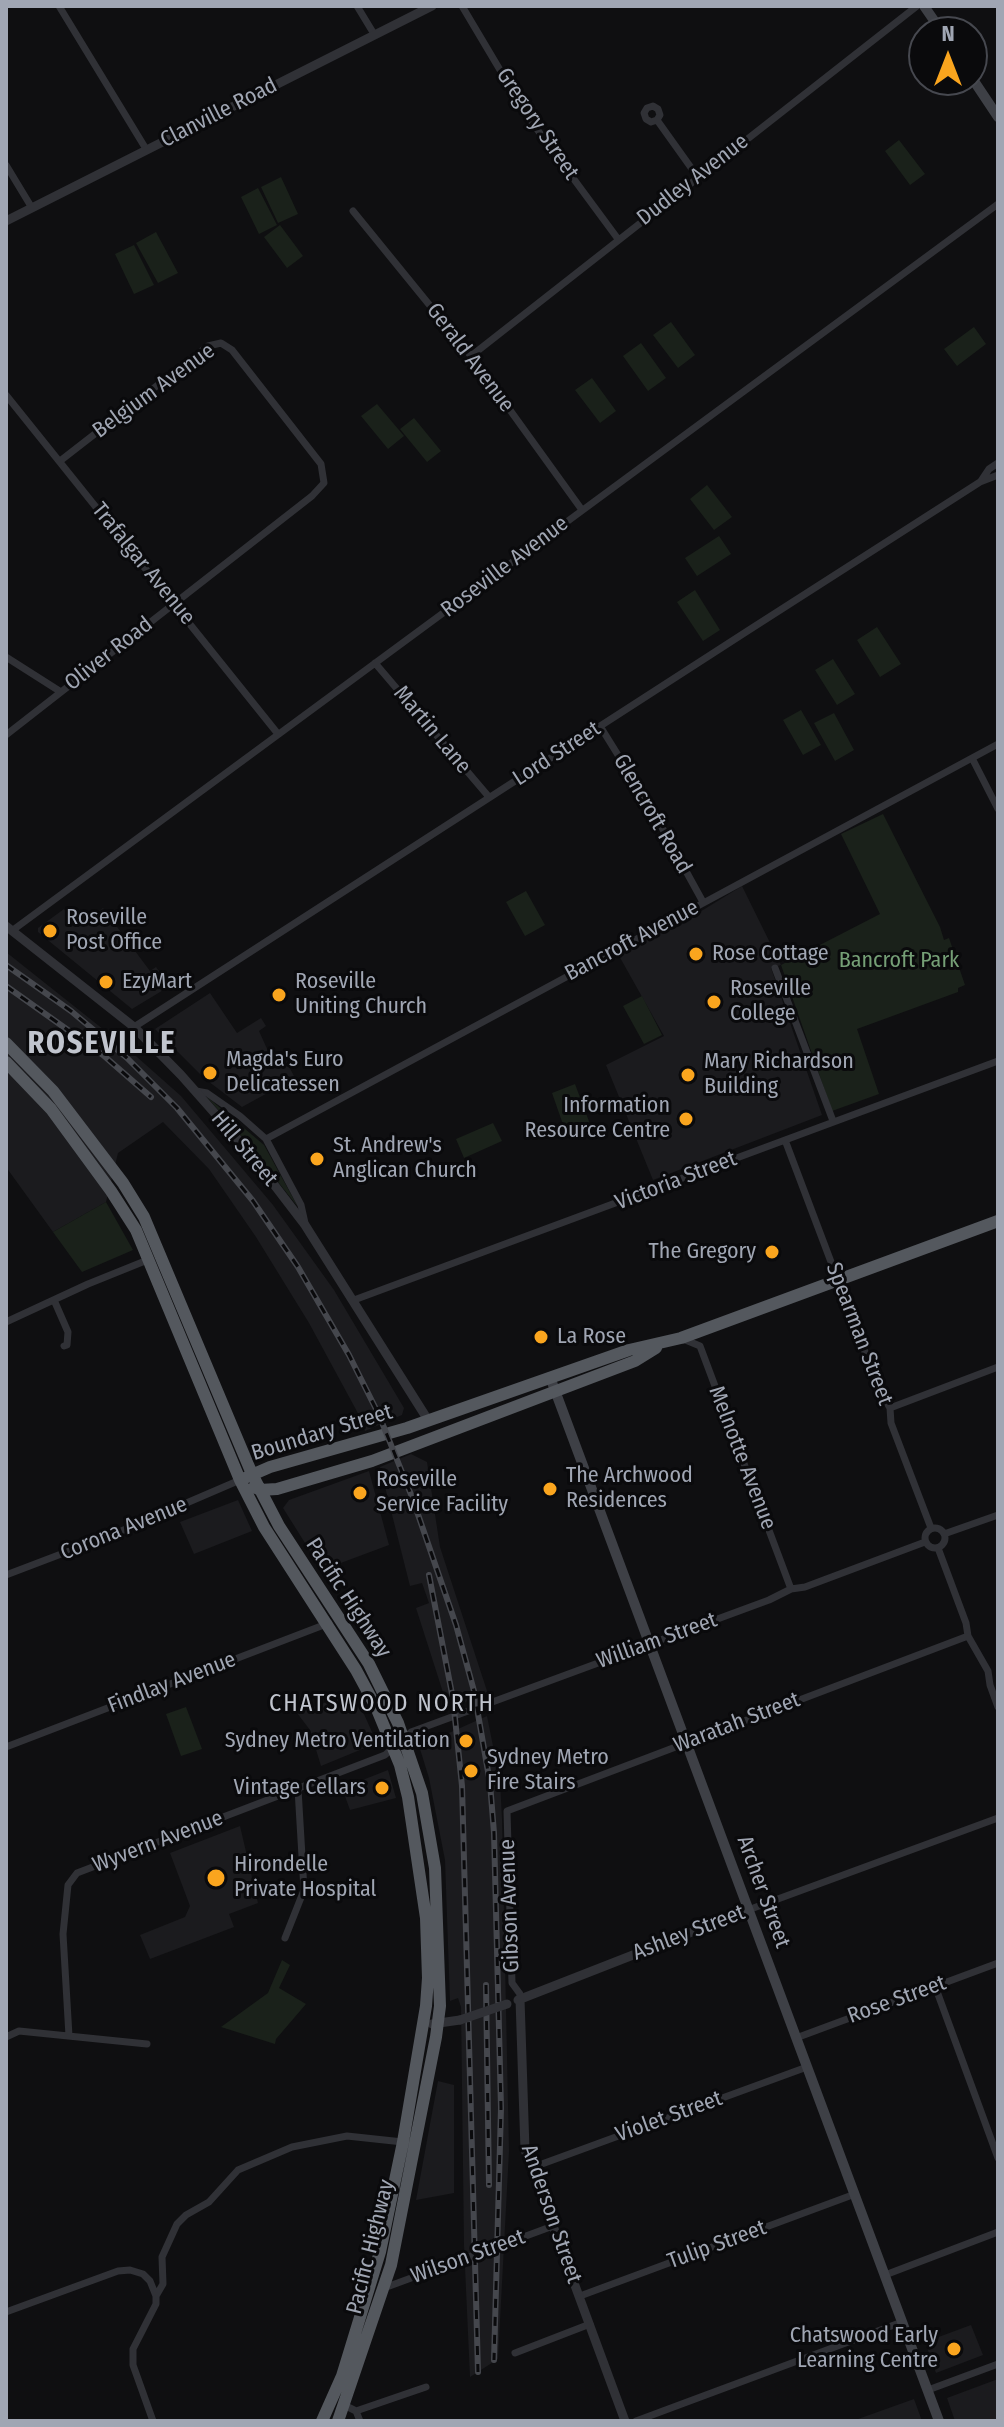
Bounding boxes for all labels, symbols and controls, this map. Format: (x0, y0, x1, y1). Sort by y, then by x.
north arrow (908, 16, 988, 96)
text: N (941, 20, 955, 47)
street label: Gregory Street (490, 63, 584, 185)
street label: Clanville Road (156, 72, 282, 154)
street label: Dudley Avenue (632, 128, 754, 232)
street label: Gerald Avenue (420, 298, 520, 418)
street label: Belgium Avenue (88, 338, 220, 444)
street label: Trafalgar Avenue (86, 498, 200, 630)
street label: Roseville Avenue (436, 511, 574, 623)
street label: Oliver Road (60, 612, 158, 696)
street label: Martin Lane (388, 681, 476, 779)
street label: Lord Street (508, 716, 606, 792)
street label: Glencroft Road (607, 750, 697, 878)
street label: Bancroft Avenue (561, 895, 703, 987)
place label: Roseville Post Office (66, 905, 162, 956)
marker: Roseville Post Office (41, 922, 59, 940)
place label: Rose Cottage (712, 941, 829, 967)
marker: Rose Cottage (687, 945, 705, 963)
park label: Bancroft Park (839, 948, 959, 974)
place label: EzyMart (122, 969, 192, 995)
place label: Roseville Uniting Church (295, 969, 427, 1020)
marker: EzyMart (97, 973, 115, 991)
place label: Roseville College (730, 976, 811, 1028)
marker: Roseville Uniting Church (270, 986, 288, 1004)
marker: Roseville College (705, 993, 723, 1011)
district label: ROSEVILLE (27, 1027, 177, 1063)
place label: Magda's Euro Delicatessen (226, 1047, 343, 1098)
place label: Mary Richardson Building (704, 1049, 854, 1100)
marker: Magda's Euro Delicatessen (201, 1064, 219, 1082)
marker: Mary Richardson Building (679, 1066, 697, 1084)
place label: Information Resource Centre (525, 1093, 670, 1144)
street label: Hill Street (205, 1106, 283, 1192)
marker: Information Resource Centre (677, 1110, 695, 1128)
place label: St. Andrew's Anglican Church (333, 1133, 477, 1184)
street label: Victoria Street (612, 1146, 740, 1216)
marker: St. Andrew's Anglican Church (308, 1150, 326, 1168)
place label: The Gregory (649, 1239, 756, 1265)
marker: The Gregory (763, 1243, 781, 1261)
street label: Spearman Street (820, 1259, 898, 1409)
place label: La Rose (557, 1324, 626, 1350)
marker: La Rose (532, 1328, 550, 1346)
street label: Melnotte Avenue (702, 1382, 782, 1534)
street label: Boundary Street (248, 1399, 396, 1467)
place label: The Archwood Residences (566, 1463, 693, 1514)
place label: Roseville Service Facility (376, 1467, 508, 1518)
marker: The Archwood Residences (541, 1480, 559, 1498)
marker: Roseville Service Facility (351, 1484, 369, 1502)
street label: Corona Avenue (57, 1492, 191, 1566)
street label: Pacific Highway (300, 1533, 396, 1663)
street label: William Street (593, 1607, 721, 1675)
street label: Findlay Avenue (104, 1646, 240, 1720)
street label: Waratah Street (670, 1687, 804, 1759)
district label: CHATSWOOD NORTH (269, 1690, 495, 1718)
place label: Sydney Metro Ventilation (225, 1728, 450, 1754)
marker: Sydney Metro Ventilation (457, 1732, 475, 1750)
place label: Sydney Metro Fire Stairs (487, 1745, 609, 1796)
marker: Sydney Metro Fire Stairs (462, 1762, 480, 1780)
place label: Vintage Cellars (233, 1775, 366, 1801)
marker: Vintage Cellars (373, 1779, 391, 1797)
street label: Wyvern Avenue (89, 1805, 227, 1879)
street label: Archer Street (731, 1832, 795, 1952)
street label: Gibson Avenue (494, 1839, 526, 1973)
place label: Hirondelle Private Hospital (234, 1852, 376, 1904)
marker: Hirondelle Private Hospital (205, 1867, 227, 1889)
street label: Ashley Street (629, 1900, 749, 1966)
street label: Rose Street (844, 1970, 950, 2030)
street label: Violet Street (612, 2086, 726, 2148)
street label: Anderson Street (515, 2141, 587, 2287)
street label: Pacific Highway (342, 2177, 400, 2317)
street label: Tulip Street (664, 2215, 770, 2275)
street label: Wilson Street (407, 2224, 529, 2290)
place label: Chatswood Early Learning Centre (790, 2323, 938, 2374)
marker: Chatswood Early Learning Centre (945, 2340, 963, 2358)

